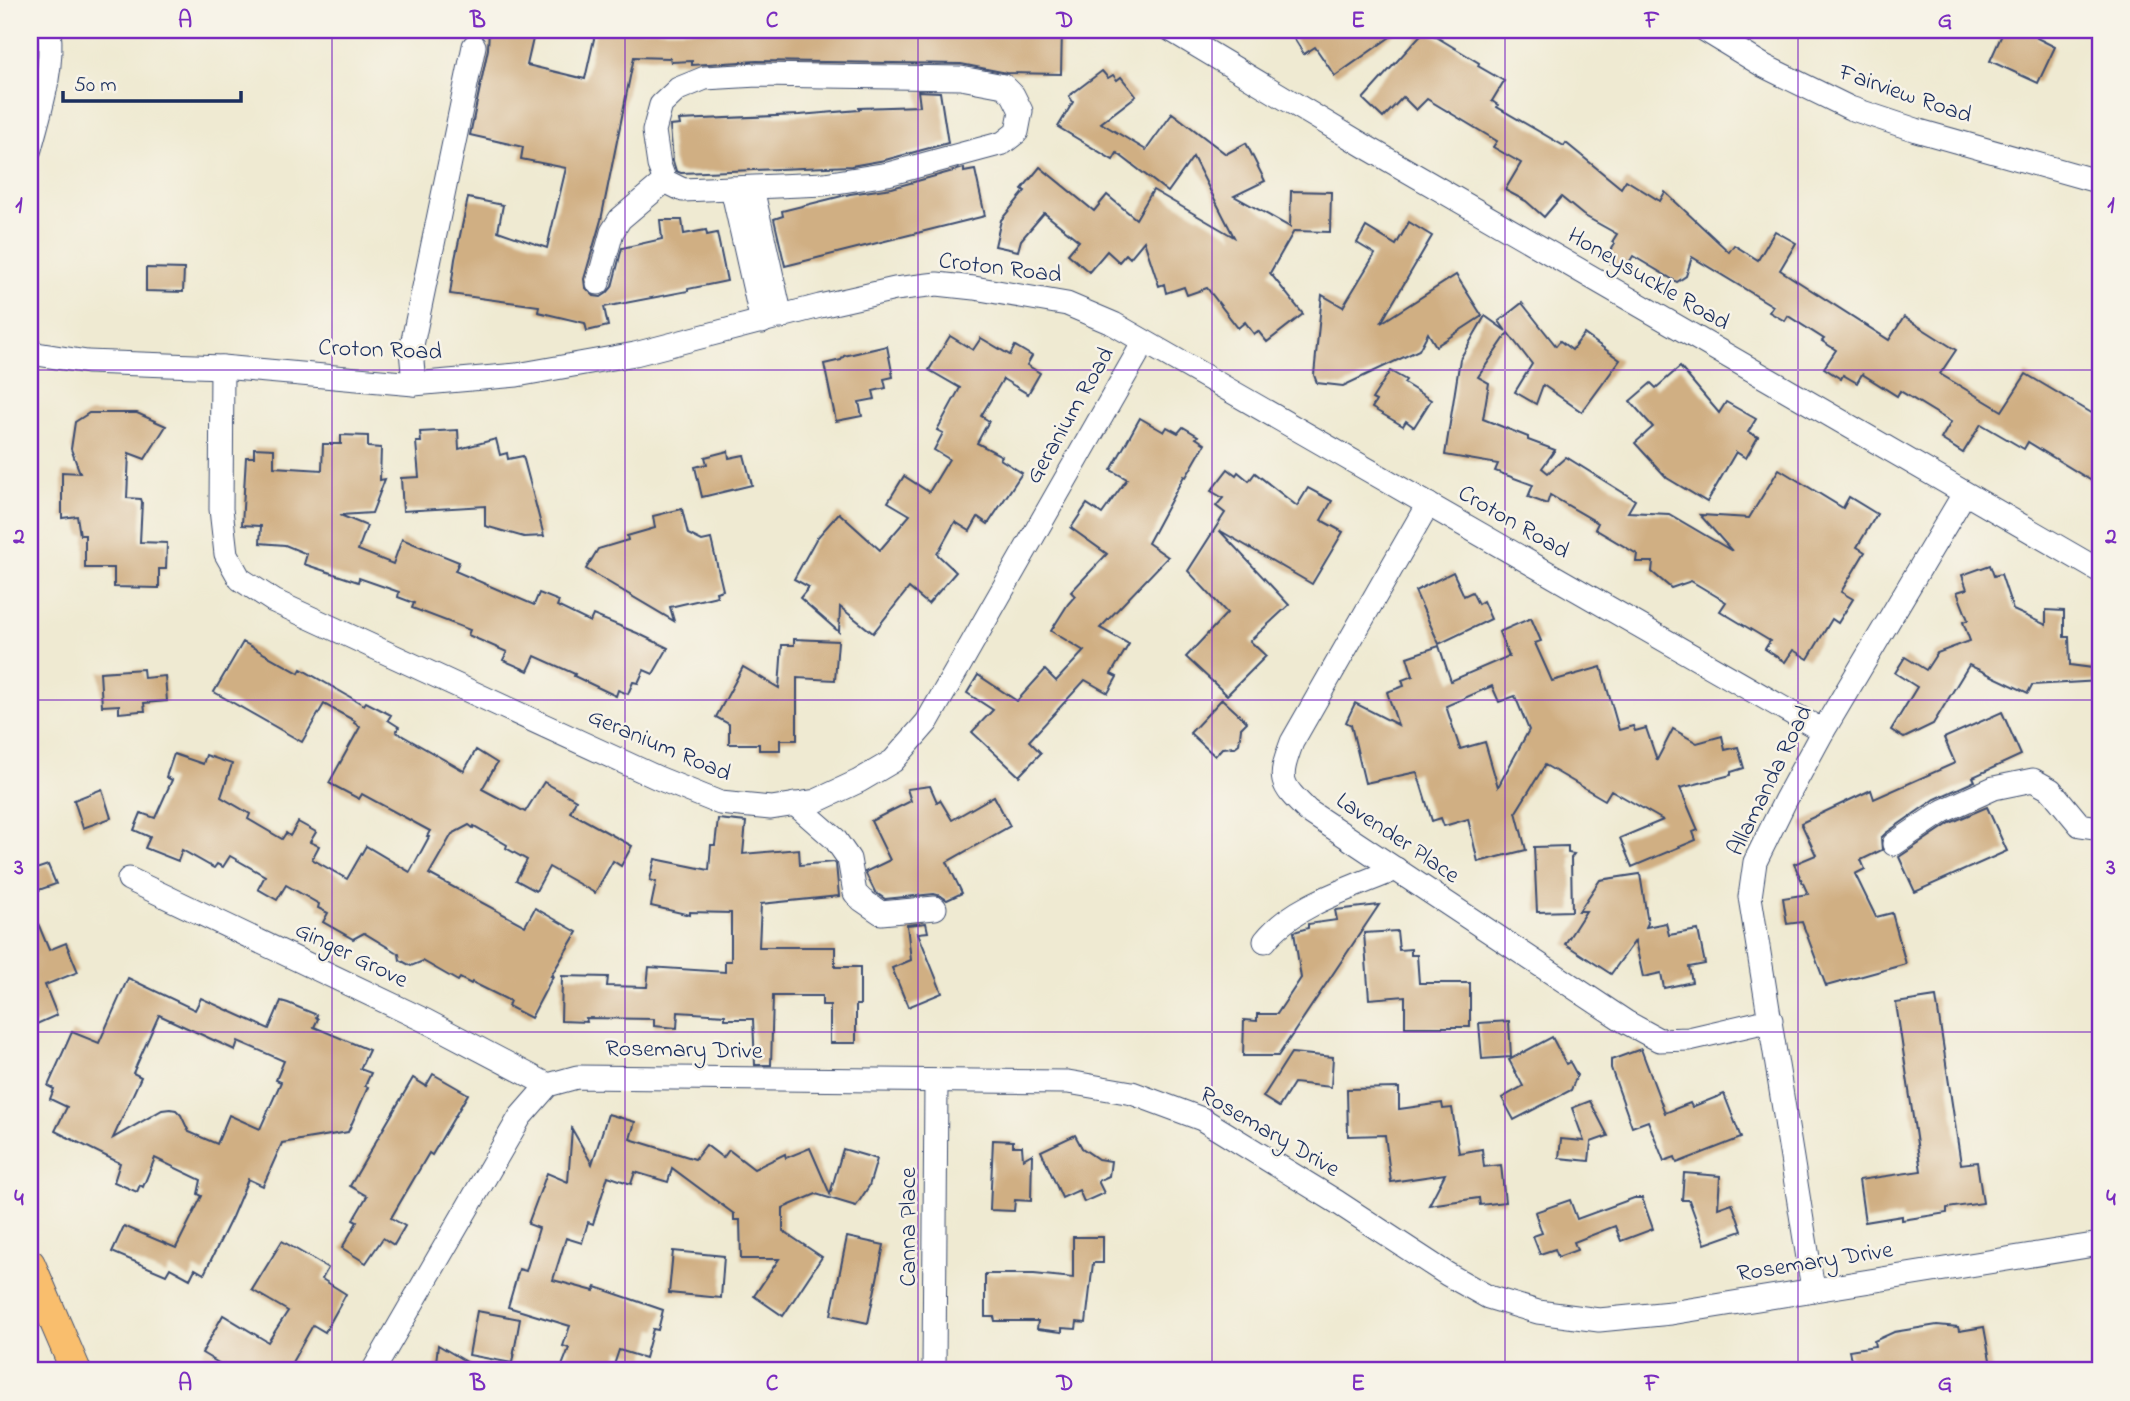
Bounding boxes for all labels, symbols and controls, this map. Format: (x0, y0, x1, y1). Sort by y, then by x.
text: A (178, 5, 192, 38)
text: B (469, 5, 486, 38)
text: C (766, 5, 779, 38)
text: D (1056, 5, 1073, 38)
text: E (1351, 5, 1365, 38)
text: F (1644, 5, 1660, 38)
text: G (1938, 5, 1952, 38)
street label: Fairview Road (1833, 56, 1977, 134)
scale bar (63, 60, 242, 104)
text: 50 m (74, 71, 117, 101)
text: 1 (15, 190, 23, 223)
text: 1 (2107, 190, 2115, 223)
street label: Honeysuckle Road (1560, 219, 1736, 342)
street label: Croton Road (936, 244, 1064, 294)
street label: Croton Road (318, 331, 443, 371)
street label: Geranium Road (1018, 341, 1125, 491)
street label: Croton Road (1451, 477, 1576, 569)
text: 2 (12, 521, 25, 554)
text: 2 (2104, 521, 2117, 554)
street label: Allamanda Road (1719, 699, 1823, 862)
street label: Geranium Road (582, 700, 737, 792)
street label: Lavender Place (1328, 785, 1466, 894)
text: 3 (13, 852, 24, 885)
text: 3 (2105, 852, 2116, 885)
street label: Ginger Grove (289, 914, 414, 999)
street label: Rosemary Drive (605, 1032, 763, 1071)
street label: Rosemary Drive (1192, 1079, 1346, 1188)
street label: Canna Place (892, 1167, 927, 1287)
text: 4 (14, 1183, 24, 1216)
text: 4 (2106, 1183, 2116, 1216)
street label: Rosemary Drive (1735, 1233, 1896, 1294)
text: A (178, 1368, 192, 1401)
text: B (469, 1368, 486, 1401)
text: C (766, 1368, 779, 1401)
text: D (1056, 1368, 1073, 1401)
text: E (1351, 1368, 1365, 1401)
text: F (1644, 1368, 1660, 1401)
text: G (1938, 1368, 1952, 1401)

